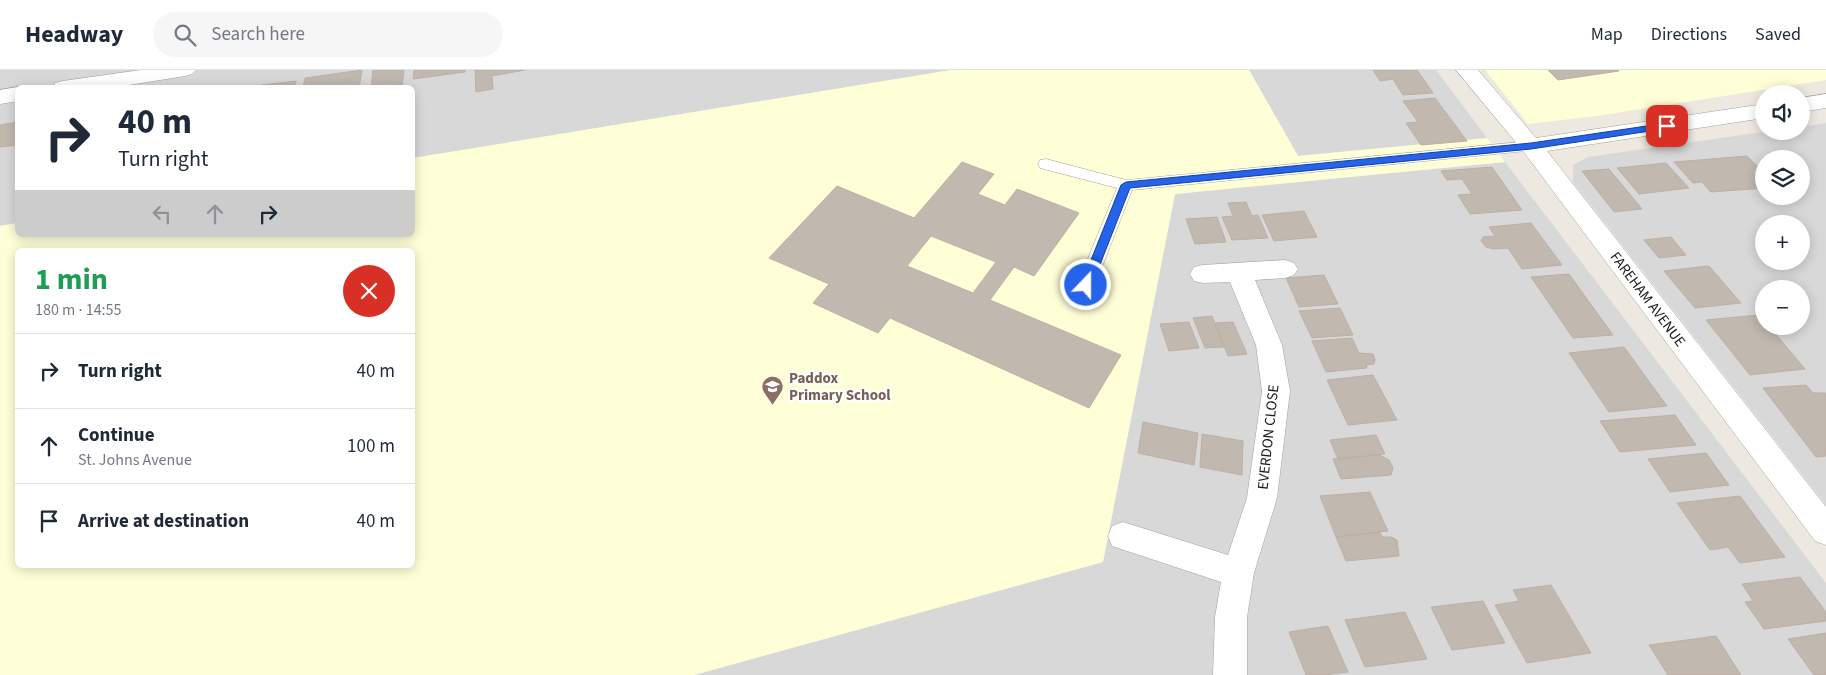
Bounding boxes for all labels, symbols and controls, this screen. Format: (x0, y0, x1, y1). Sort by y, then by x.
search box (153, 12, 503, 57)
text: Headway (25, 17, 123, 52)
icon: search (171, 21, 199, 49)
text: Search here (211, 21, 305, 48)
text: Map (1591, 22, 1623, 47)
text: Directions (1651, 22, 1727, 47)
text: Saved (1755, 22, 1801, 47)
map controls (1755, 85, 1810, 335)
button: sound (1755, 85, 1810, 140)
text: 40 m (118, 97, 192, 147)
icon: right (35, 105, 100, 170)
pin (1646, 105, 1688, 147)
icon: arrive (1653, 112, 1681, 140)
text: Turn right (118, 143, 208, 175)
button: layers (1755, 150, 1810, 205)
icon: left (148, 200, 176, 228)
icon: ahead (201, 200, 229, 228)
icon: right (254, 200, 282, 228)
button: + (1755, 215, 1810, 270)
street label: FAREHAM AVENUE (1605, 247, 1690, 351)
text: 1 min (35, 258, 108, 301)
position arrow (1059, 258, 1111, 310)
button: close (343, 265, 395, 317)
button: − (1755, 280, 1810, 335)
text: 180 m · 14:55 (35, 299, 122, 321)
icon: right (35, 357, 63, 385)
text: Turn right (78, 358, 162, 385)
text: 40 m (357, 358, 395, 385)
place label: Paddox Primary School (789, 368, 891, 406)
school or university icon: Paddox Primary School (761, 375, 785, 406)
street label: EVERDON CLOSE (1253, 384, 1284, 491)
text: Continue (78, 422, 155, 449)
icon: ahead (35, 432, 63, 460)
text: 100 m (347, 433, 395, 460)
text: St. Johns Avenue (78, 449, 192, 471)
icon: arrive (35, 507, 63, 535)
text: Arrive at destination (78, 508, 249, 535)
text: 40 m (357, 508, 395, 535)

